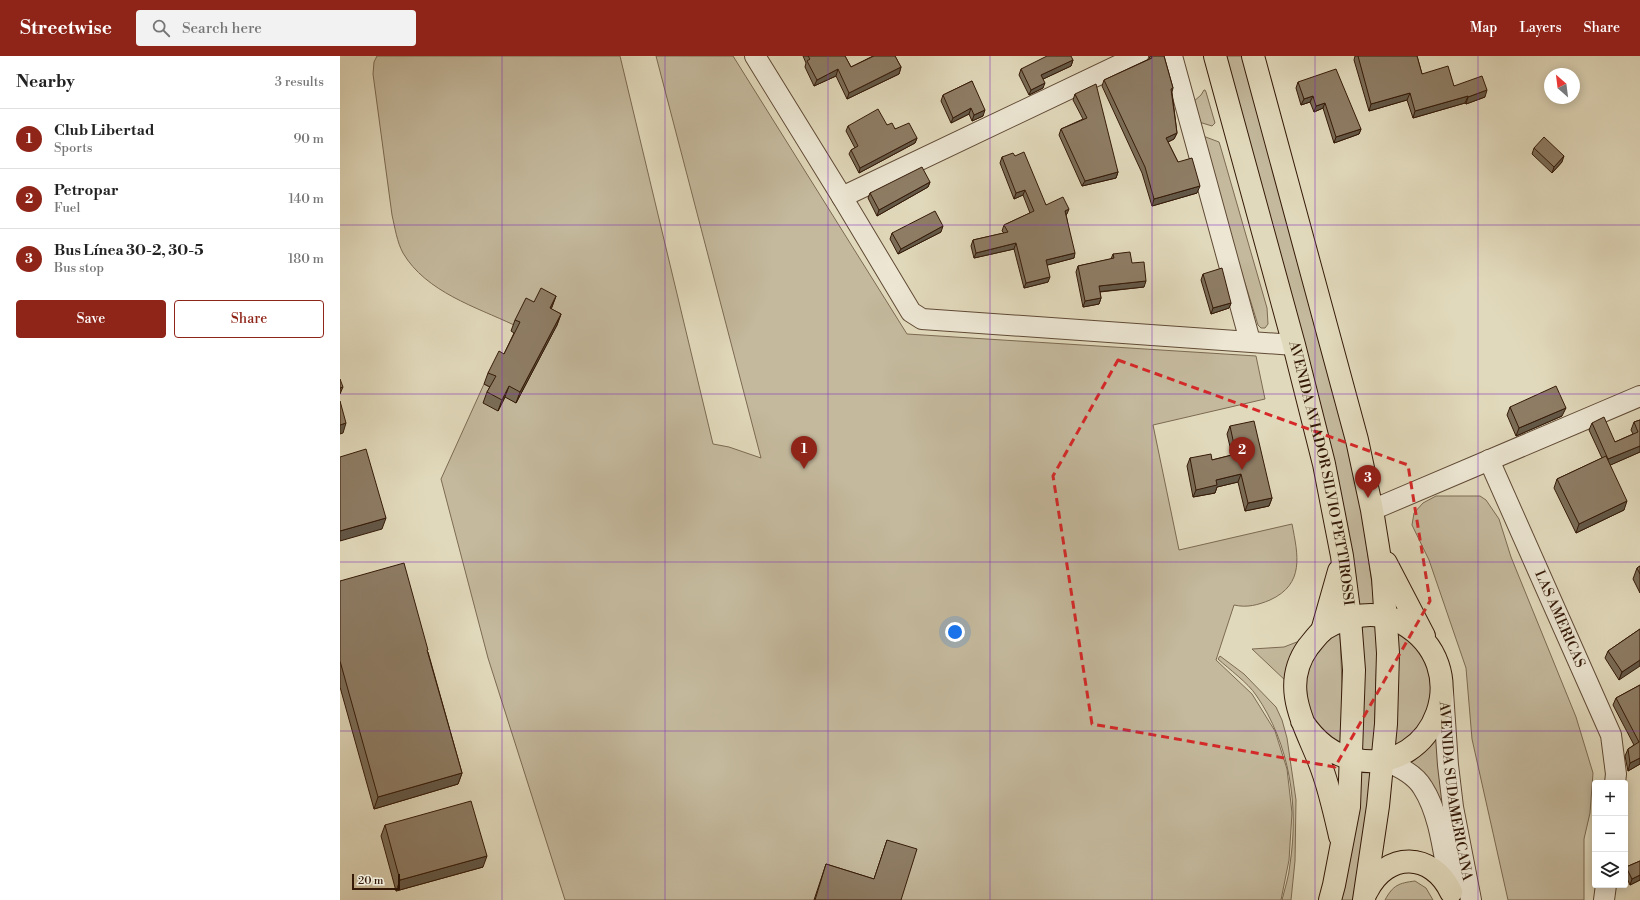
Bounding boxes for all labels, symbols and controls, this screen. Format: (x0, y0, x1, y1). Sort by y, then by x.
search box (136, 10, 416, 46)
text: Streetwise (20, 16, 112, 40)
icon: search (150, 17, 172, 39)
text: Search here (182, 19, 262, 38)
text: Map (1470, 19, 1497, 37)
text: Layers (1519, 19, 1562, 37)
text: Share (1584, 19, 1620, 37)
north arrow (1544, 68, 1580, 104)
text: Nearby (16, 71, 75, 93)
text: 3 results (275, 74, 324, 90)
text: Club Libertad (54, 121, 154, 140)
text: 1 (26, 131, 32, 147)
text: 90 m (293, 131, 324, 147)
text: Sports (54, 140, 93, 156)
text: Petropar (54, 181, 119, 200)
text: 2 (25, 191, 33, 207)
text: 140 m (288, 191, 324, 207)
text: Fuel (54, 200, 80, 216)
text: Bus Línea 30-2, 30-5 (54, 241, 204, 260)
text: 3 (25, 251, 33, 267)
text: 180 m (288, 251, 324, 267)
text: Bus stop (54, 260, 104, 276)
button: Save (16, 300, 166, 338)
button: Share (174, 300, 324, 338)
street label: AVENIDA AVIADOR SILVIO PETTIROSSI (1284, 338, 1357, 607)
pin: 1 (791, 436, 817, 469)
pin: 2 (1229, 437, 1255, 470)
pin: 3 (1355, 465, 1381, 498)
street label: LAS AMERICAS (1530, 568, 1589, 671)
your location (945, 622, 965, 642)
street label: AVENIDA SUDAMERICANA (1435, 700, 1476, 883)
map controls (1592, 780, 1628, 888)
button: + (1592, 780, 1628, 816)
button: − (1592, 816, 1628, 852)
button: layers (1592, 852, 1628, 888)
scale bar (352, 872, 400, 891)
text: 20 m (358, 874, 383, 888)

